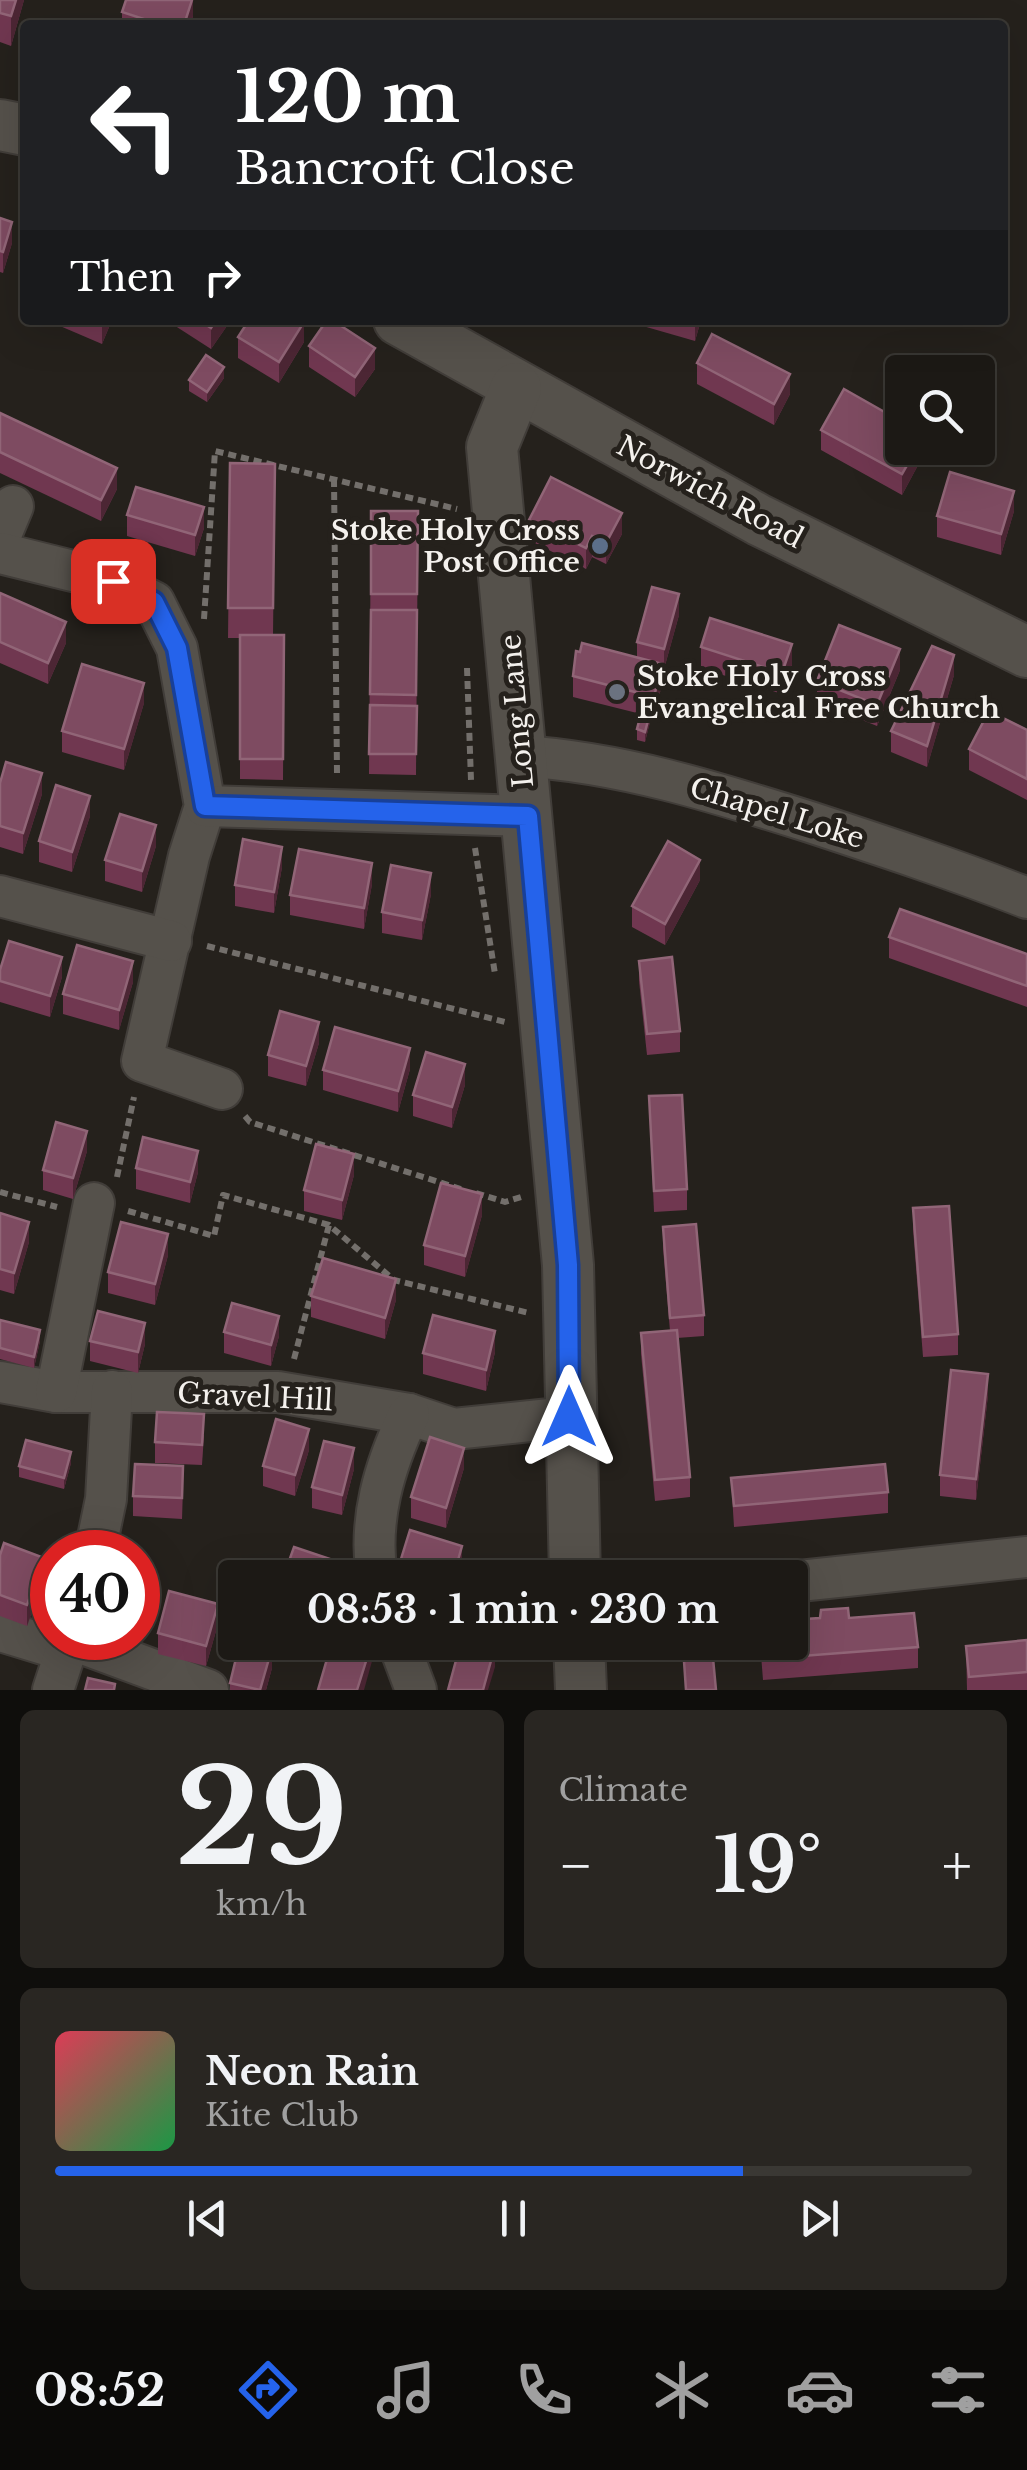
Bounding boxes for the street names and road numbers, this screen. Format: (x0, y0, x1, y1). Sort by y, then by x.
street label: Norwich Road (611, 428, 809, 556)
street label: Long Lane (493, 633, 541, 789)
street label: Chapel Loke (686, 770, 868, 856)
street label: Gravel Hill (176, 1375, 334, 1419)

